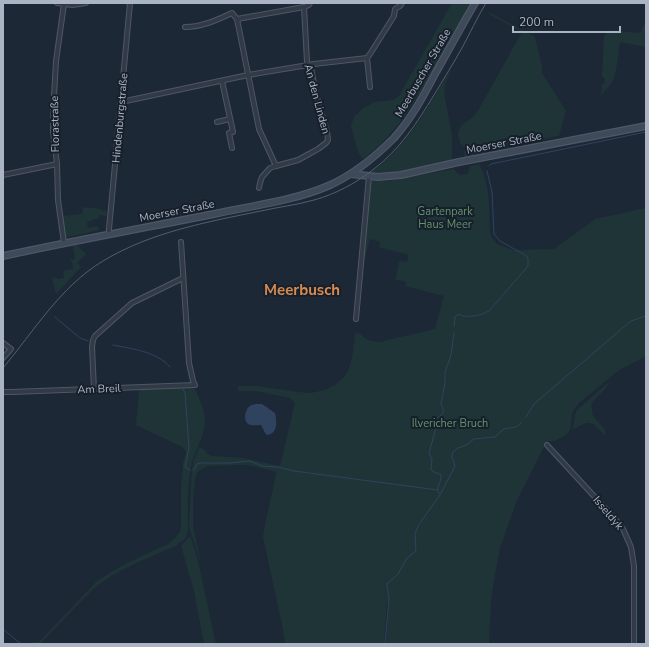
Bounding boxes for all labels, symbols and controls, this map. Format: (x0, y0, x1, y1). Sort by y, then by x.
scale bar (513, 8, 620, 34)
text: 200 m (519, 14, 554, 30)
street label: Meerbuscher Straße (392, 26, 455, 120)
street label: An den Linden (300, 62, 334, 136)
street label: Hindenburgstraße (109, 72, 131, 163)
street label: Florastraße (47, 95, 63, 152)
street label: Moerser Straße (465, 128, 543, 158)
street label: Moerser Straße (138, 196, 216, 226)
park label: Gartenpark Haus Meer (417, 204, 473, 232)
district label: Meerbusch (264, 280, 340, 300)
street label: Am Breil (77, 381, 122, 397)
park label: Ilvericher Bruch (412, 416, 488, 431)
street label: Isseldyk (589, 493, 627, 534)

